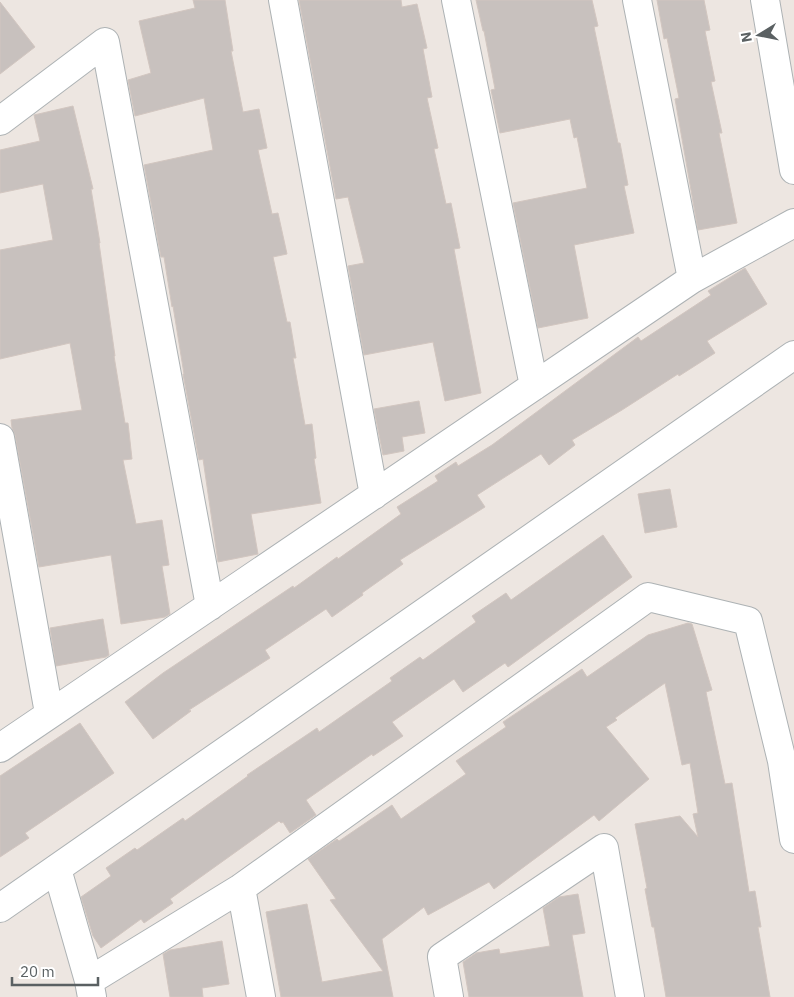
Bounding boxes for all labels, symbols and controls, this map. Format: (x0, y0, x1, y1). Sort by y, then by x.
north arrow (734, 10, 784, 60)
text: N (736, 31, 756, 44)
scale bar (12, 954, 99, 986)
text: 20 m (20, 962, 55, 981)

